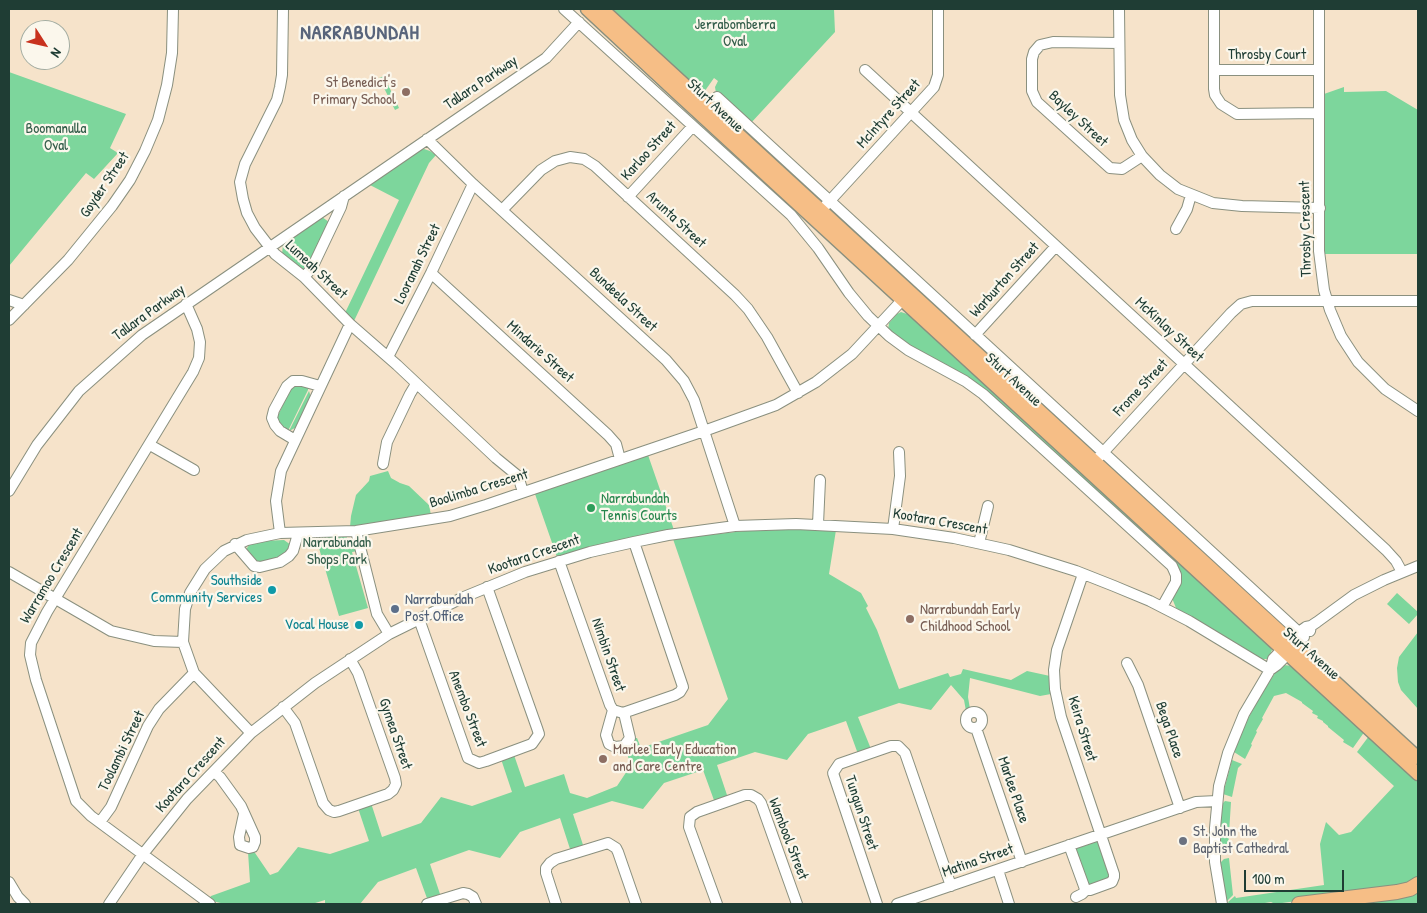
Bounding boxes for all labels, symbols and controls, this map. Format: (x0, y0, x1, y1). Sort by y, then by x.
park label: Jerrabomberra Oval (695, 16, 775, 51)
north arrow (20, 20, 70, 70)
district label: NARRABUNDAH (299, 22, 421, 46)
text: N (47, 45, 67, 62)
street label: Throsby Court (1228, 46, 1306, 64)
street label: Tallara Parkway (441, 52, 521, 114)
place label: St Benedict's Primary School (313, 74, 396, 109)
street label: Sturt Avenue (683, 75, 747, 137)
street label: McIntyre Street (853, 76, 925, 152)
marker: St Benedict's Primary School (400, 86, 412, 98)
street label: Bayley Street (1045, 87, 1111, 151)
street label: Karloo Street (618, 118, 680, 184)
park label: Boomanulla Oval (26, 120, 86, 155)
street label: Goyder Street (76, 149, 134, 221)
street label: Throsby Crescent (1296, 181, 1316, 277)
street label: Arunta Street (642, 188, 710, 252)
street label: Looranah Street (391, 221, 445, 307)
street label: Lumeah Street (281, 237, 351, 303)
street label: Warburton Street (966, 239, 1044, 321)
street label: Bundeela Street (585, 264, 661, 336)
street label: Tallara Parkway (109, 281, 189, 345)
street label: McKinlay Street (1131, 294, 1207, 366)
street label: Mindarie Street (503, 317, 577, 387)
street label: Sturt Avenue (981, 349, 1045, 411)
street label: Frome Street (1110, 356, 1172, 420)
street label: Boolimba Crescent (427, 465, 531, 513)
place label: Narrabundah Tennis Courts (601, 490, 677, 525)
marker: Narrabundah Tennis Courts (585, 502, 597, 514)
street label: Kootara Crescent (891, 505, 989, 539)
street label: Warramoo Crescent (17, 525, 87, 627)
street label: Kootara Crescent (486, 531, 582, 579)
park label: Narrabundah Shops Park (303, 534, 371, 569)
place label: Southside Community Services (151, 572, 262, 607)
marker: Southside Community Services (266, 584, 278, 596)
place label: Narrabundah Post Office (405, 591, 473, 626)
place label: Narrabundah Early Childhood School (920, 601, 1020, 636)
marker: Narrabundah Post Office (389, 603, 401, 615)
marker: Narrabundah Early Childhood School (904, 613, 916, 625)
place label: Vocal House (285, 616, 349, 634)
street label: Nimbin Street (587, 616, 629, 694)
marker: Vocal House (353, 619, 365, 631)
street label: Sturt Avenue (1279, 624, 1343, 684)
street label: Anembo Street (444, 668, 490, 750)
street label: Keira Street (1064, 694, 1100, 764)
street label: Gymea Street (374, 696, 416, 772)
street label: Bega Place (1151, 699, 1187, 761)
street label: Toolambi Street (95, 708, 149, 794)
street label: Kootara Crescent (152, 733, 230, 817)
place label: Marlee Early Education and Care Centre (613, 741, 737, 776)
marker: Marlee Early Education and Care Centre (597, 753, 609, 765)
street label: Marlee Place (993, 755, 1033, 825)
street label: Tungun Street (840, 773, 882, 853)
street label: Wambool Street (764, 796, 812, 882)
place label: St. John the Baptist Cathedral (1193, 823, 1289, 858)
marker: St. John the Baptist Cathedral (1177, 835, 1189, 847)
street label: Matina Street (940, 840, 1016, 882)
scale bar (1247, 860, 1347, 892)
text: 100 m (1252, 868, 1285, 889)

